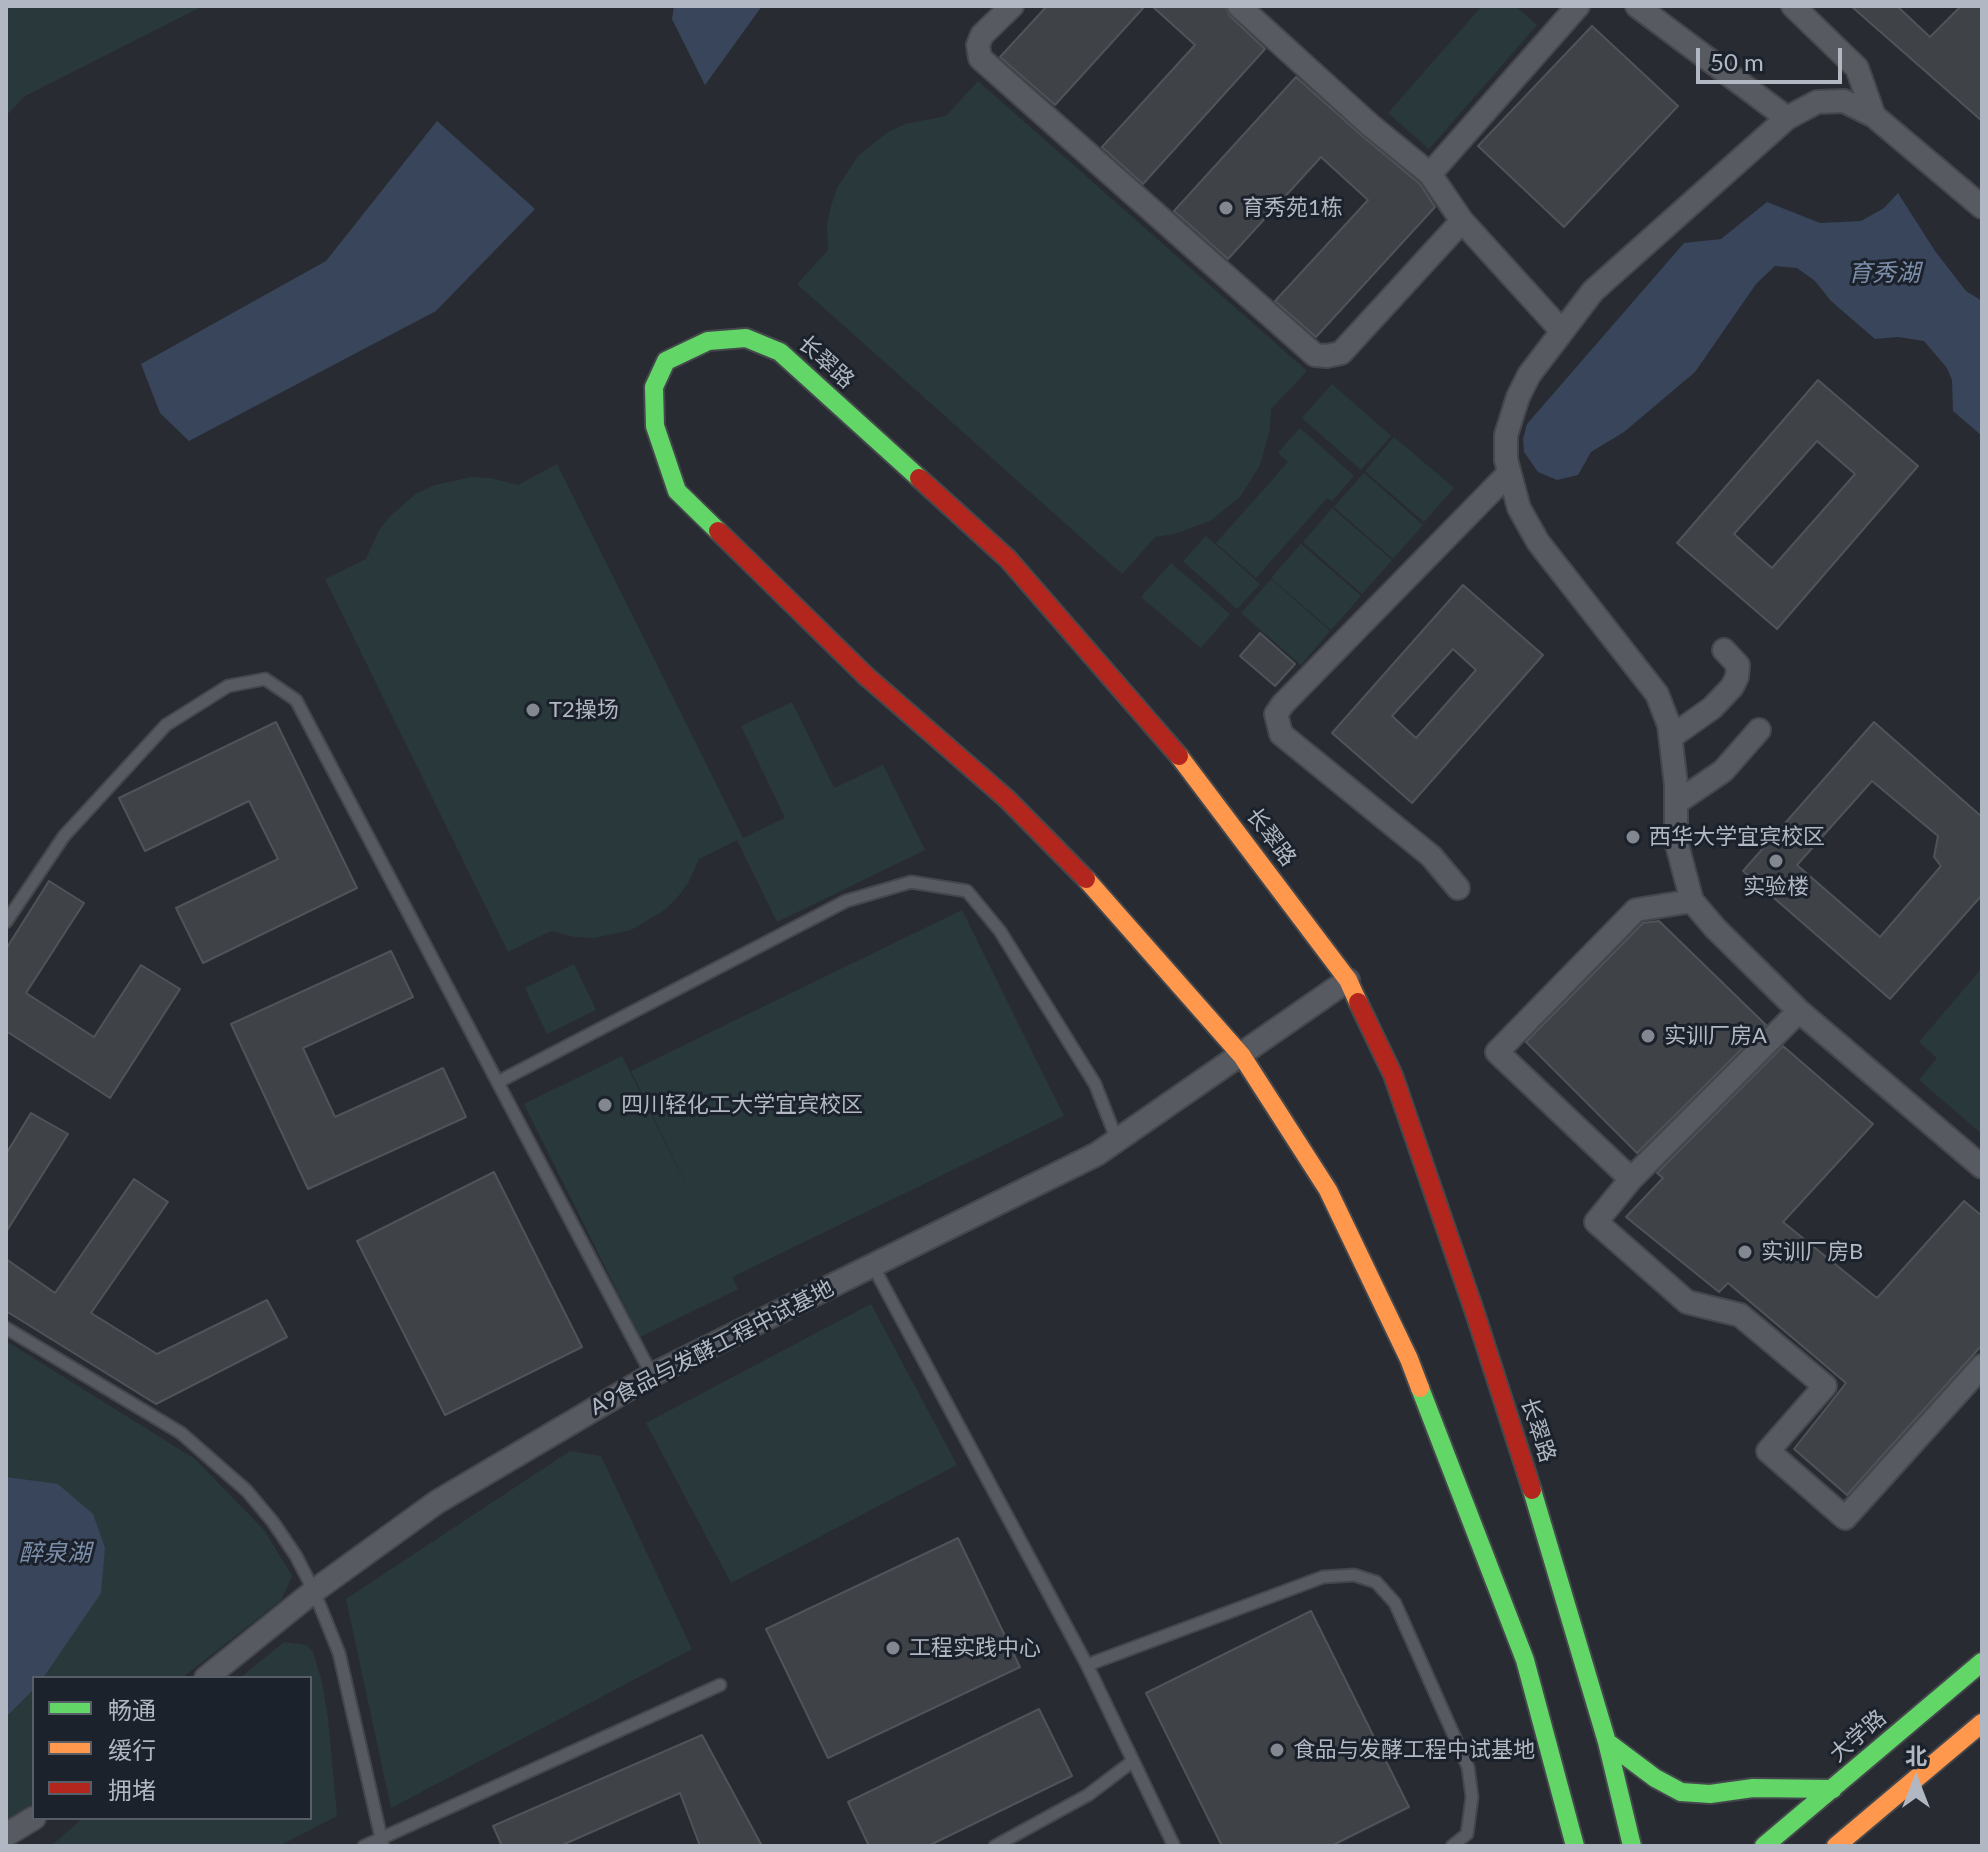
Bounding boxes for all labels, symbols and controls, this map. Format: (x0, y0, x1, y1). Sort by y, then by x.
scale bar (1700, 32, 1846, 82)
text: 50 m (1710, 47, 1764, 76)
place label: 育秀苑1栋 (1242, 195, 1343, 221)
marker: 育秀苑1栋 (1217, 199, 1235, 217)
water label: 育秀湖 (1848, 259, 1920, 287)
street label: 长翠路 (793, 330, 859, 394)
place label: T2操场 (549, 697, 619, 723)
marker: T2操场 (524, 701, 542, 719)
street label: 长翠路 (1241, 803, 1301, 871)
place label: 西华大学宜宾校区 (1649, 824, 1825, 850)
marker: 西华大学宜宾校区 (1624, 828, 1642, 846)
marker: 实验楼 (1767, 852, 1785, 870)
place label: 实验楼 (1743, 874, 1809, 900)
place label: 实训厂房A (1664, 1023, 1767, 1049)
marker: 实训厂房A (1639, 1027, 1657, 1045)
place label: 四川轻化工大学宜宾校区 (621, 1092, 863, 1118)
marker: 四川轻化工大学宜宾校区 (596, 1096, 614, 1114)
place label: 实训厂房B (1761, 1239, 1863, 1265)
marker: 实训厂房B (1736, 1243, 1754, 1261)
street label: A9食品与发酵工程中试基地 (586, 1275, 838, 1421)
street label: 长翠路 (1515, 1395, 1561, 1465)
water label: 醉泉湖 (19, 1539, 91, 1567)
place label: 工程实践中心 (909, 1635, 1041, 1661)
marker: 工程实践中心 (884, 1639, 902, 1657)
legend (32, 1676, 312, 1820)
text: 畅通 (108, 1695, 156, 1724)
street label: 大学路 (1824, 1704, 1892, 1768)
text: 缓行 (108, 1735, 156, 1764)
place label: 食品与发酵工程中试基地 (1293, 1737, 1535, 1763)
north arrow (1876, 1740, 1956, 1820)
marker: 食品与发酵工程中试基地 (1268, 1741, 1286, 1759)
text: 北 (1905, 1742, 1927, 1769)
text: 拥堵 (108, 1775, 156, 1804)

